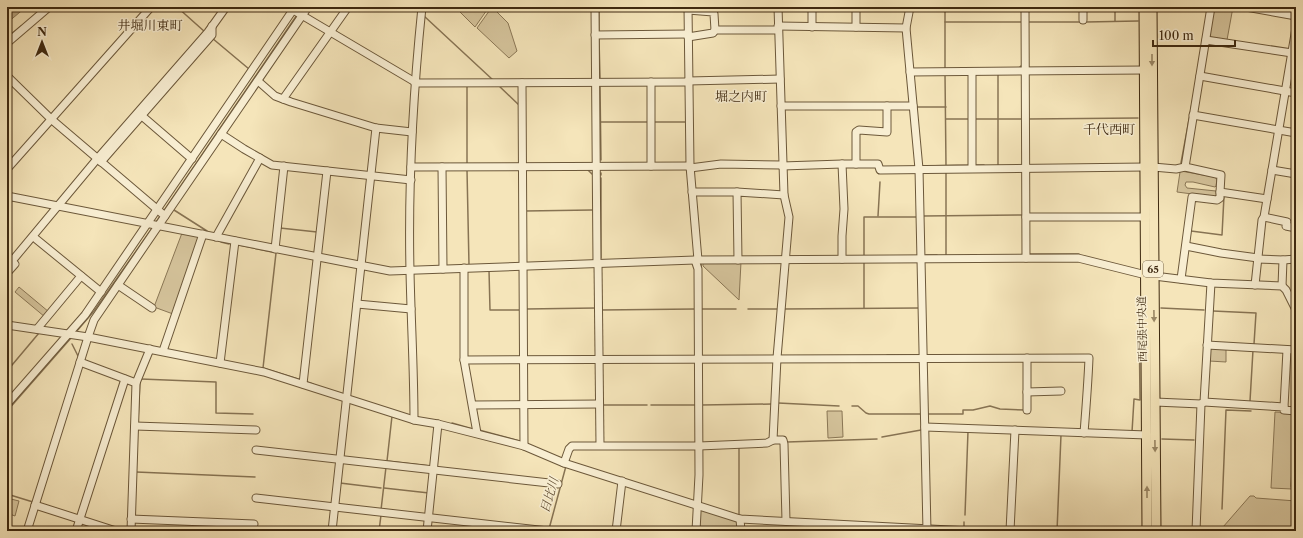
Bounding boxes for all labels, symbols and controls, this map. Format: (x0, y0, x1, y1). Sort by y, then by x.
district label: 井堀川東町 (117, 17, 183, 33)
north arrow (22, 22, 62, 62)
scale bar (1153, 22, 1235, 48)
text: N (37, 25, 47, 39)
text: 100 m (1159, 28, 1194, 43)
one-way arrow (1149, 54, 1155, 67)
district label: 堀之内町 (715, 88, 767, 104)
district label: 千代西町 (1083, 121, 1135, 137)
road number: 65 (1143, 261, 1163, 277)
street label: 西尾張中央道 (1134, 296, 1150, 362)
one-way arrow (1151, 310, 1157, 323)
one-way arrow (1152, 440, 1158, 453)
water label: 目比川 (537, 474, 562, 514)
one-way arrow (1144, 485, 1150, 498)

